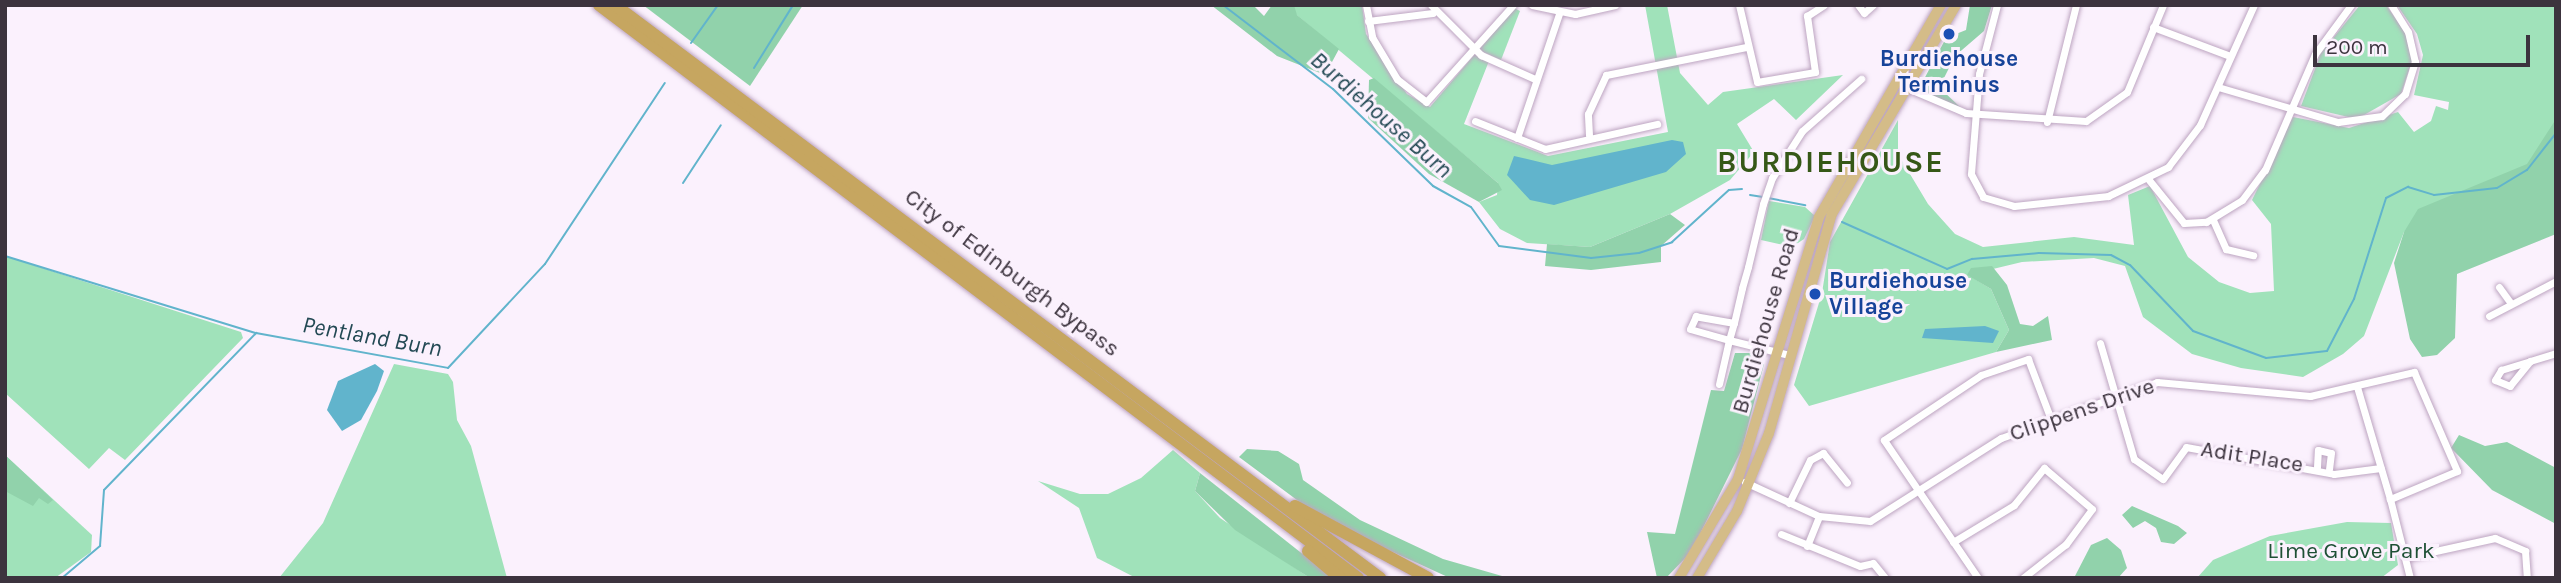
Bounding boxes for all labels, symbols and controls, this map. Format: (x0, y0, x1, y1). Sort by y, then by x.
scale bar (2316, 21, 2533, 65)
marker: Burdiehouse Terminus (1941, 26, 1957, 42)
text: 200 m (2326, 35, 2388, 59)
place label: Burdiehouse Terminus (1880, 45, 2018, 99)
water label: Burdiehouse Burn (1304, 46, 1458, 184)
district label: BURDIEHOUSE (1718, 144, 1944, 180)
street label: City of Edinburgh Bypass (899, 183, 1125, 363)
street label: Burdiehouse Road (1726, 225, 1806, 417)
place label: Burdiehouse Village (1829, 267, 1967, 321)
marker: Burdiehouse Village (1807, 286, 1823, 302)
water label: Pentland Burn (300, 311, 444, 363)
street label: Clippens Drive (2006, 372, 2158, 448)
street label: Adit Place (2199, 435, 2305, 479)
park label: Lime Grove Park (2267, 537, 2435, 565)

